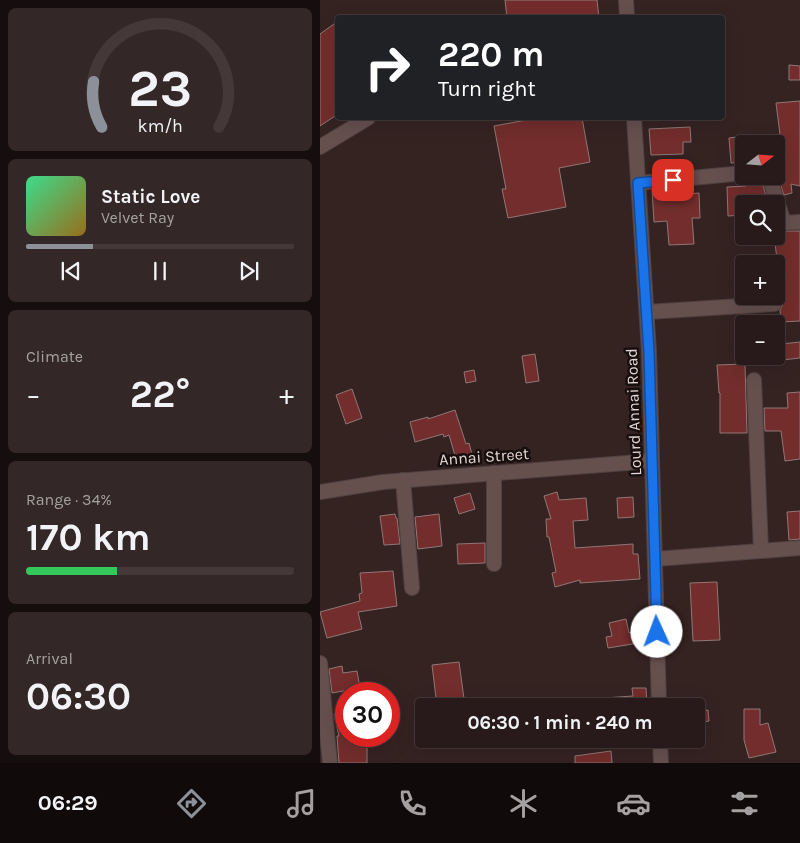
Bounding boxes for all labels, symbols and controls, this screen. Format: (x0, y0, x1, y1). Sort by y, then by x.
text: 220 m (438, 34, 545, 75)
icon: right (355, 35, 420, 100)
text: 23 (128, 58, 192, 119)
text: Turn right (438, 76, 536, 102)
text: km/h (137, 116, 183, 137)
north arrow (735, 135, 785, 185)
map controls (735, 135, 785, 365)
pin (652, 159, 694, 201)
icon: arrive (659, 166, 687, 194)
text: Static Love (101, 186, 200, 208)
button: search (735, 195, 785, 245)
text: Velvet Ray (101, 208, 174, 227)
button: + (735, 255, 785, 305)
icon: previous (57, 257, 85, 285)
icon: pause (146, 257, 174, 285)
icon: next (235, 257, 263, 285)
button: − (735, 315, 785, 365)
text: Climate (26, 347, 83, 366)
street label: Lourd Annai Road (622, 348, 645, 476)
text: 22° (130, 372, 190, 417)
text: − (26, 378, 41, 411)
text: + (279, 378, 294, 411)
street label: Annai Street (439, 444, 529, 469)
text: Range · 34% (26, 490, 112, 509)
text: 170 km (26, 515, 151, 560)
position arrow (630, 605, 682, 657)
text: Arrival (26, 649, 73, 668)
text: 06:30 (26, 674, 131, 719)
speed limit sign: 30 (335, 682, 400, 747)
text: 06:30 · 1 min · 240 m (467, 712, 653, 734)
icon: directions (174, 786, 209, 821)
icon: music (284, 786, 319, 821)
icon: phone (395, 786, 430, 821)
icon: climate (506, 786, 541, 821)
icon: car (616, 786, 651, 821)
icon: filters (727, 786, 762, 821)
text: 06:29 (38, 790, 98, 816)

